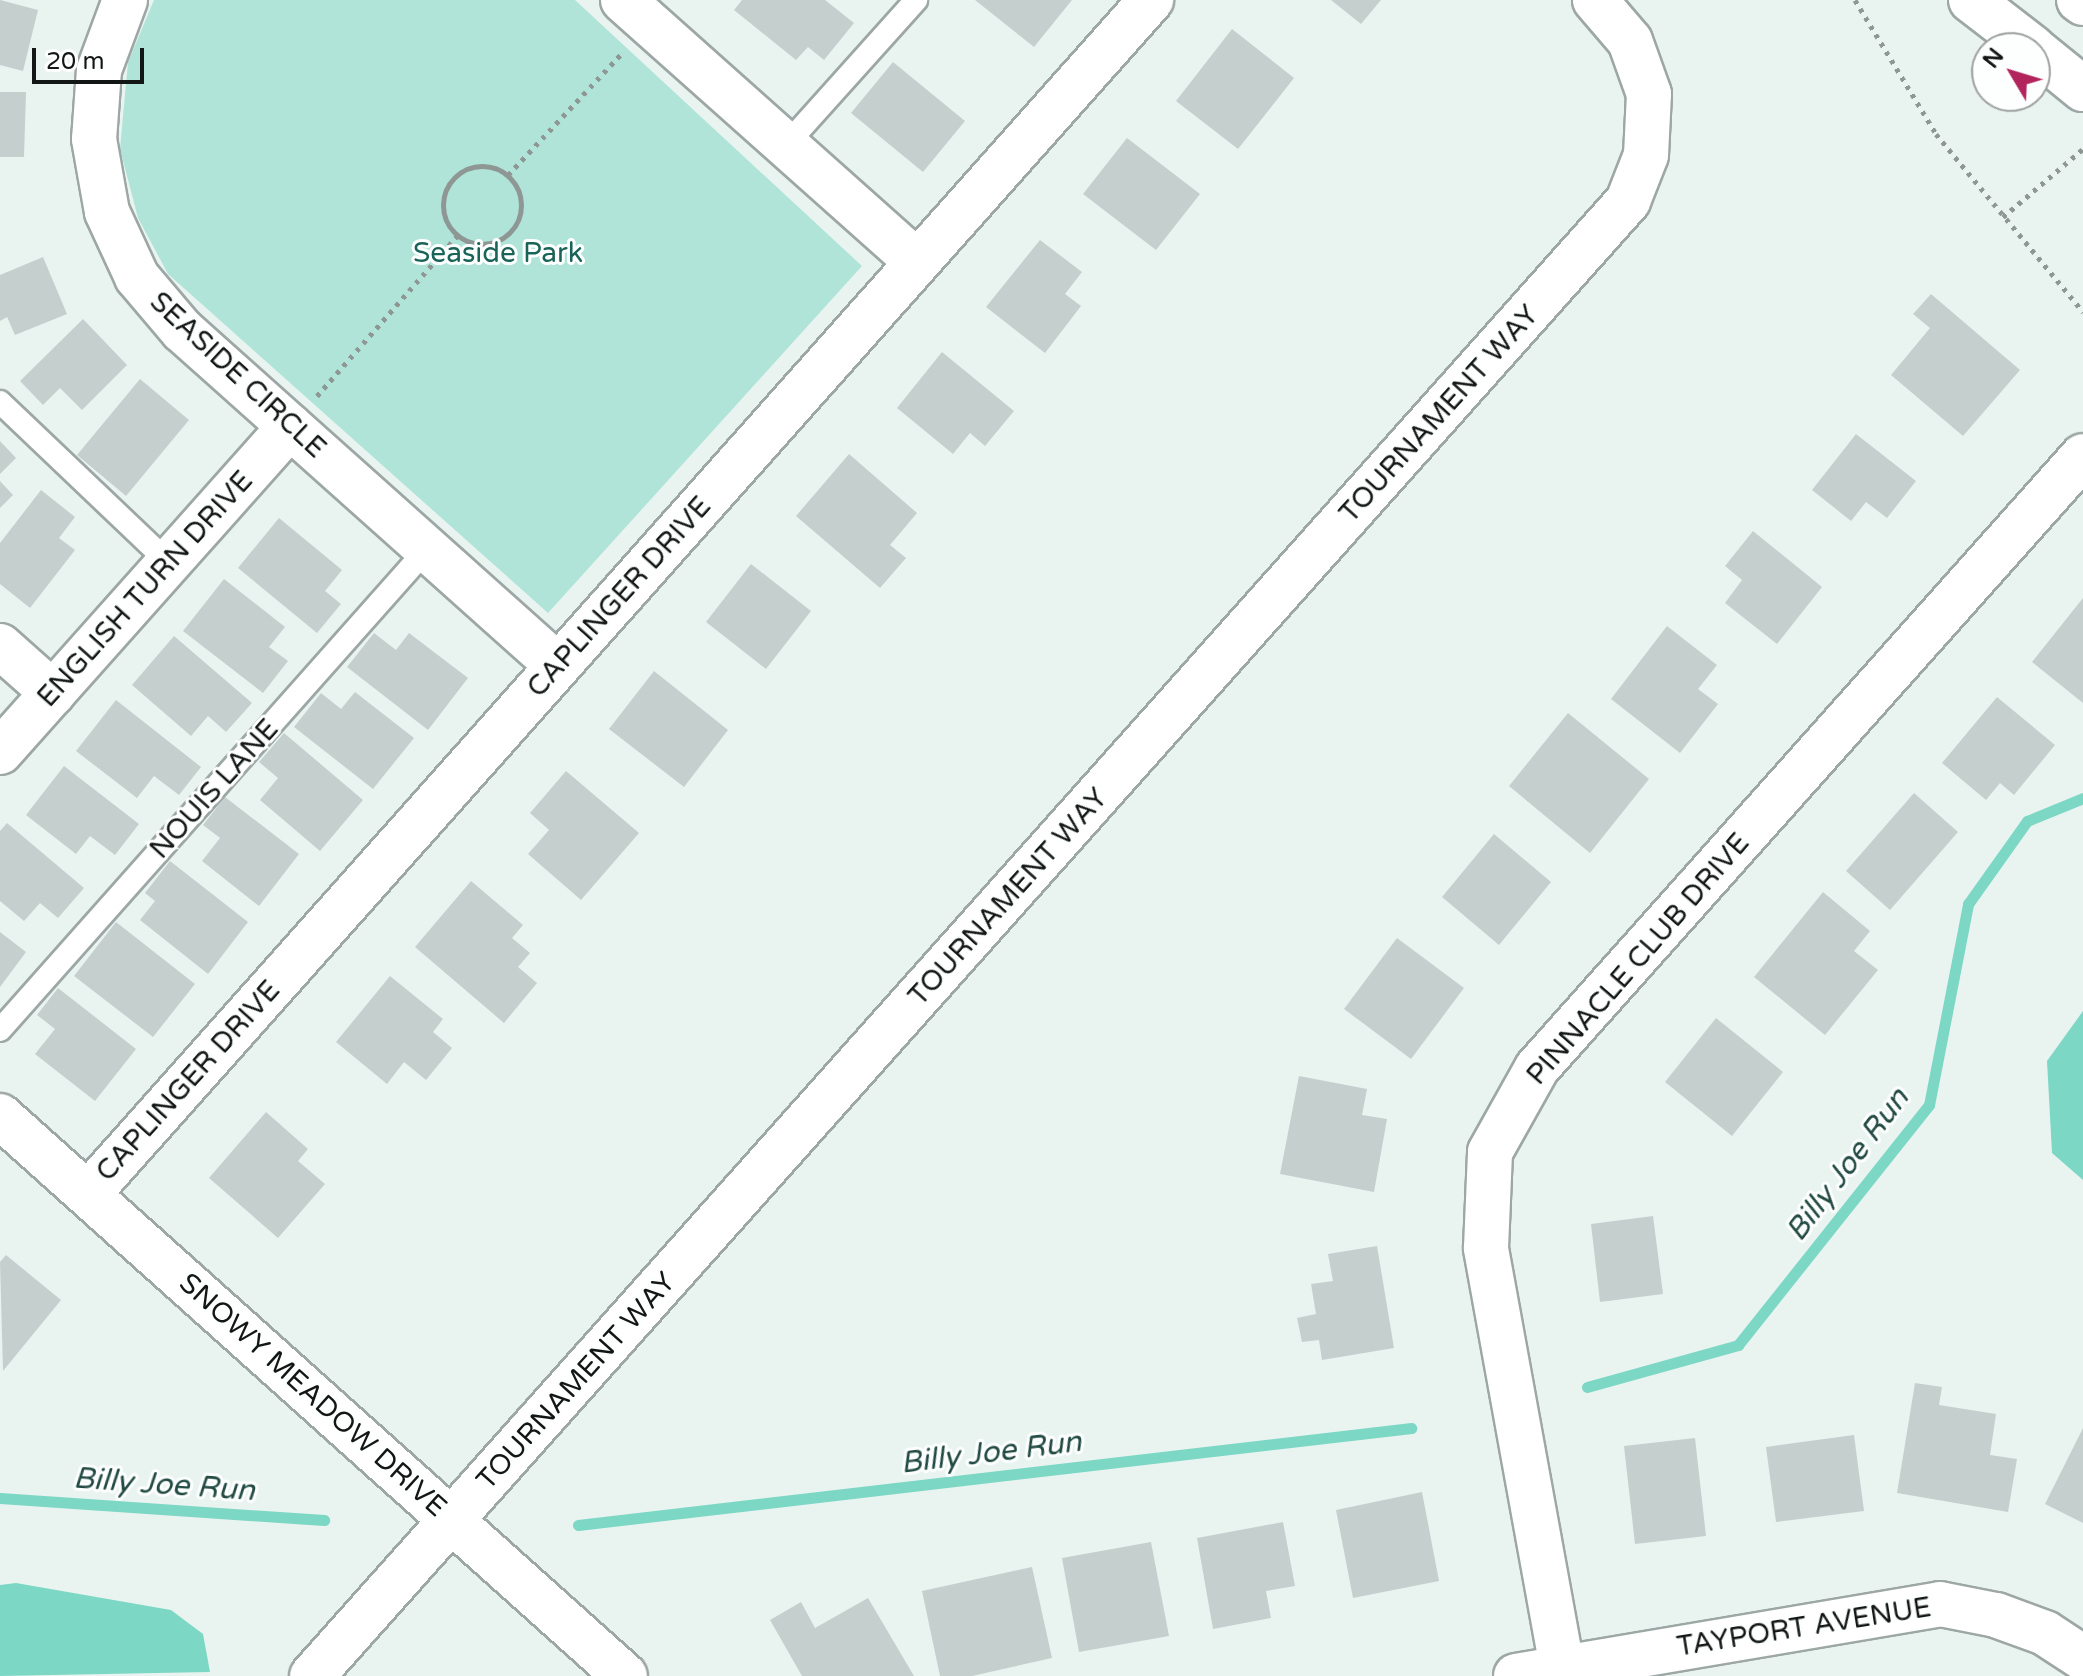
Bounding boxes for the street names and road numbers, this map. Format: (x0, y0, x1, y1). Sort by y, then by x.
street label: SEASIDE CIRCLE (143, 285, 333, 465)
street label: TOURNAMENT WAY (1333, 298, 1545, 530)
street label: ENGLISH TURN DRIVE (30, 464, 260, 714)
street label: CAPLINGER DRIVE (520, 490, 718, 704)
street label: NOUIS LANE (143, 712, 285, 866)
street label: TOURNAMENT WAY (902, 781, 1114, 1013)
street label: PINNACLE CLUB DRIVE (1520, 826, 1756, 1092)
street label: CAPLINGER DRIVE (89, 974, 287, 1188)
street label: TOURNAMENT WAY (470, 1265, 682, 1497)
street label: SNOWY MEADOW DRIVE (173, 1266, 453, 1524)
street label: TAYPORT AVENUE (1675, 1590, 1933, 1664)

